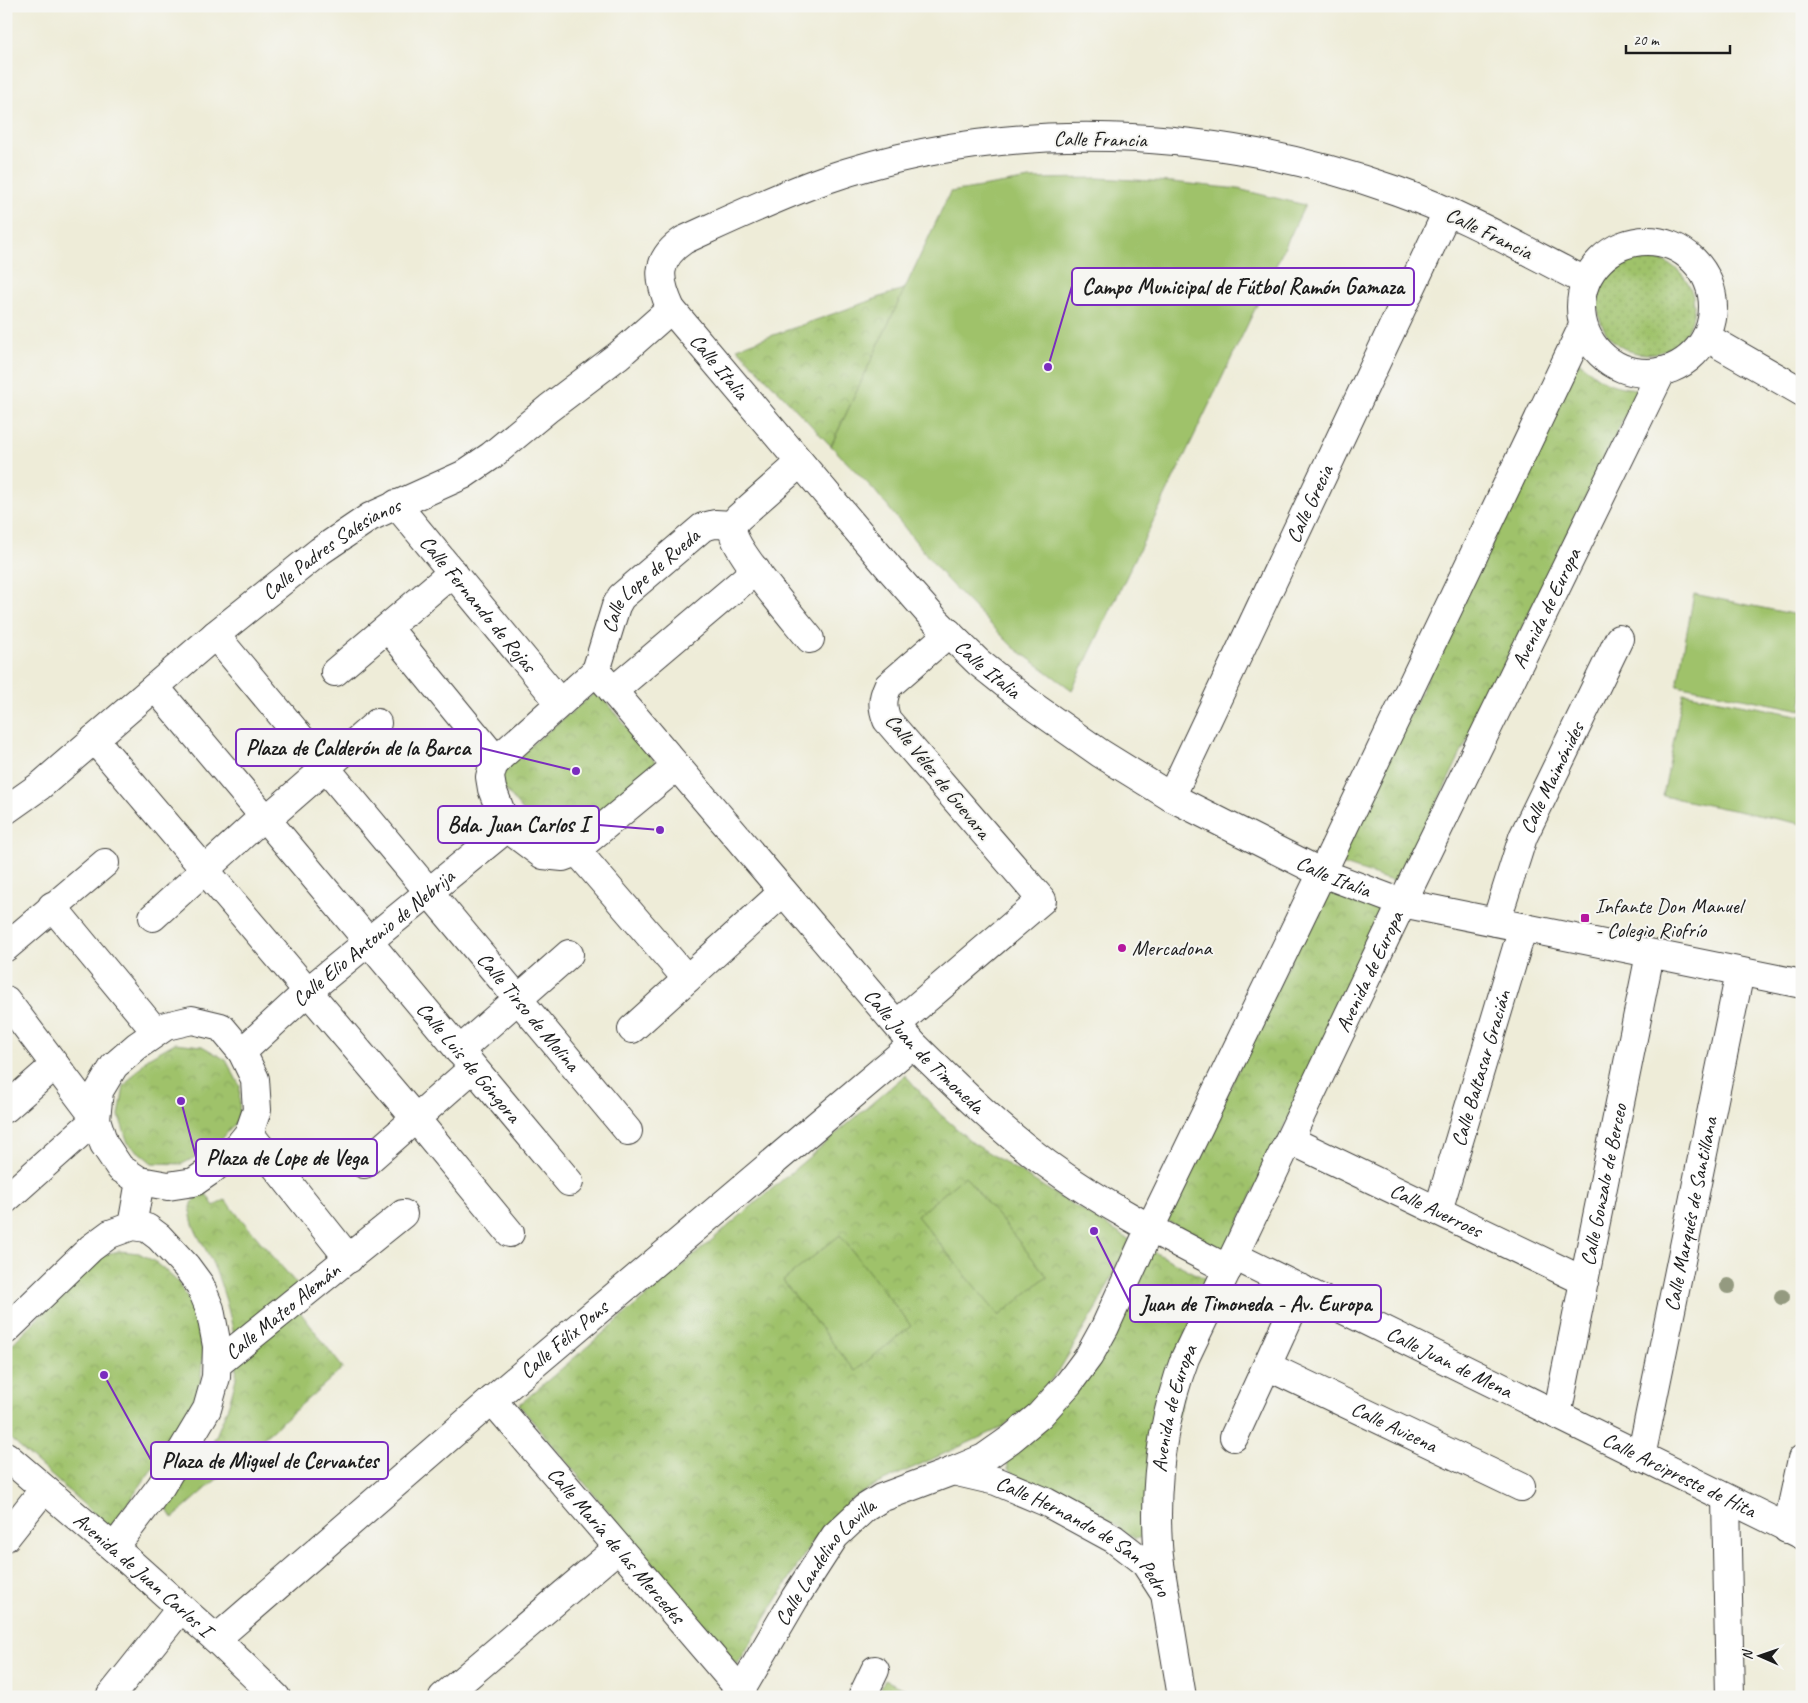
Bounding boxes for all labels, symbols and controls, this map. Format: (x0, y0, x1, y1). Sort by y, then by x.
scale bar (1626, 22, 1729, 54)
text: 20 m (1633, 31, 1660, 50)
street label: Calle Francia (1053, 125, 1148, 153)
street label: Calle Francia (1442, 201, 1538, 266)
callout: Campo Municipal de Fútbol Ramón Gamaza (1072, 268, 1414, 305)
text: Campo Municipal de Fútbol Ramón Gamaza (1082, 273, 1406, 301)
street label: Calle Italia (684, 328, 755, 406)
street label: Calle Grecia (1280, 460, 1339, 547)
street label: Calle Padres Salesianos (257, 491, 406, 605)
street label: Calle Lope de Rueda (596, 522, 706, 636)
street label: Calle Fernando de Rojas (414, 530, 543, 679)
street label: Avenida de Europa (1506, 542, 1587, 673)
street label: Calle Italia (949, 634, 1027, 705)
street label: Calle Vélez de Guevara (879, 708, 998, 846)
street label: Calle Maimónides (1514, 716, 1591, 838)
callout: Plaza de Calderón de la Barca (236, 729, 481, 766)
text: Plaza de Calderón de la Barca (246, 734, 473, 762)
callout: Bda. Juan Carlos I (438, 806, 599, 843)
text: Bda. Juan Carlos I (448, 811, 593, 839)
street label: Calle Italia (1292, 849, 1376, 904)
street label: Calle Elio Antonio de Nebrija (287, 862, 461, 1012)
place label: Infante Don Manuel - Colegio Riofrío (1595, 893, 1746, 943)
street label: Avenida de Europa (1329, 905, 1410, 1036)
marker: Infante Don Manuel - Colegio Riofrío (1579, 912, 1591, 924)
place label: Mercadona (1132, 935, 1213, 961)
marker: Mercadona (1116, 942, 1128, 954)
street label: Calle Tirso de Molina (471, 947, 587, 1078)
street label: Calle Juan de Timoneda (859, 983, 992, 1121)
street label: Calle Baltasar Gracián (1445, 986, 1517, 1150)
street label: Calle Luis de Góngora (411, 996, 527, 1129)
street label: Calle Gonzalo de Berceo (1574, 1100, 1633, 1268)
street label: Calle Marqués de Santillana (1658, 1113, 1723, 1313)
callout: Plaza de Lope de Vega (196, 1139, 377, 1176)
text: Plaza de Lope de Vega (206, 1144, 370, 1172)
street label: Calle Averroes (1386, 1177, 1488, 1244)
street label: Calle Mateo Alemán (219, 1257, 346, 1366)
callout: Juan de Timoneda - Av. Europa (1130, 1285, 1381, 1322)
text: Juan de Timoneda - Av. Europa (1139, 1290, 1373, 1318)
street label: Calle Félix Pons (514, 1293, 615, 1384)
street label: Calle Juan de Mena (1382, 1320, 1518, 1404)
street label: Avenida de Europa (1146, 1339, 1203, 1473)
street label: Calle Avicena (1347, 1395, 1443, 1459)
street label: Calle Arcipreste de Hita (1598, 1426, 1762, 1524)
callout: Plaza de Miguel de Cervantes (151, 1442, 388, 1479)
text: Plaza de Miguel de Cervantes (162, 1447, 381, 1475)
street label: Calle María de las Mercedes (542, 1461, 692, 1630)
street label: Calle Hernando de San Pedro (992, 1470, 1177, 1603)
street label: Calle Landelino Lavilla (769, 1491, 882, 1630)
street label: Avenida de Juan Carlos I (68, 1507, 221, 1645)
north arrow (1736, 1630, 1786, 1680)
text: N (1739, 1649, 1756, 1660)

